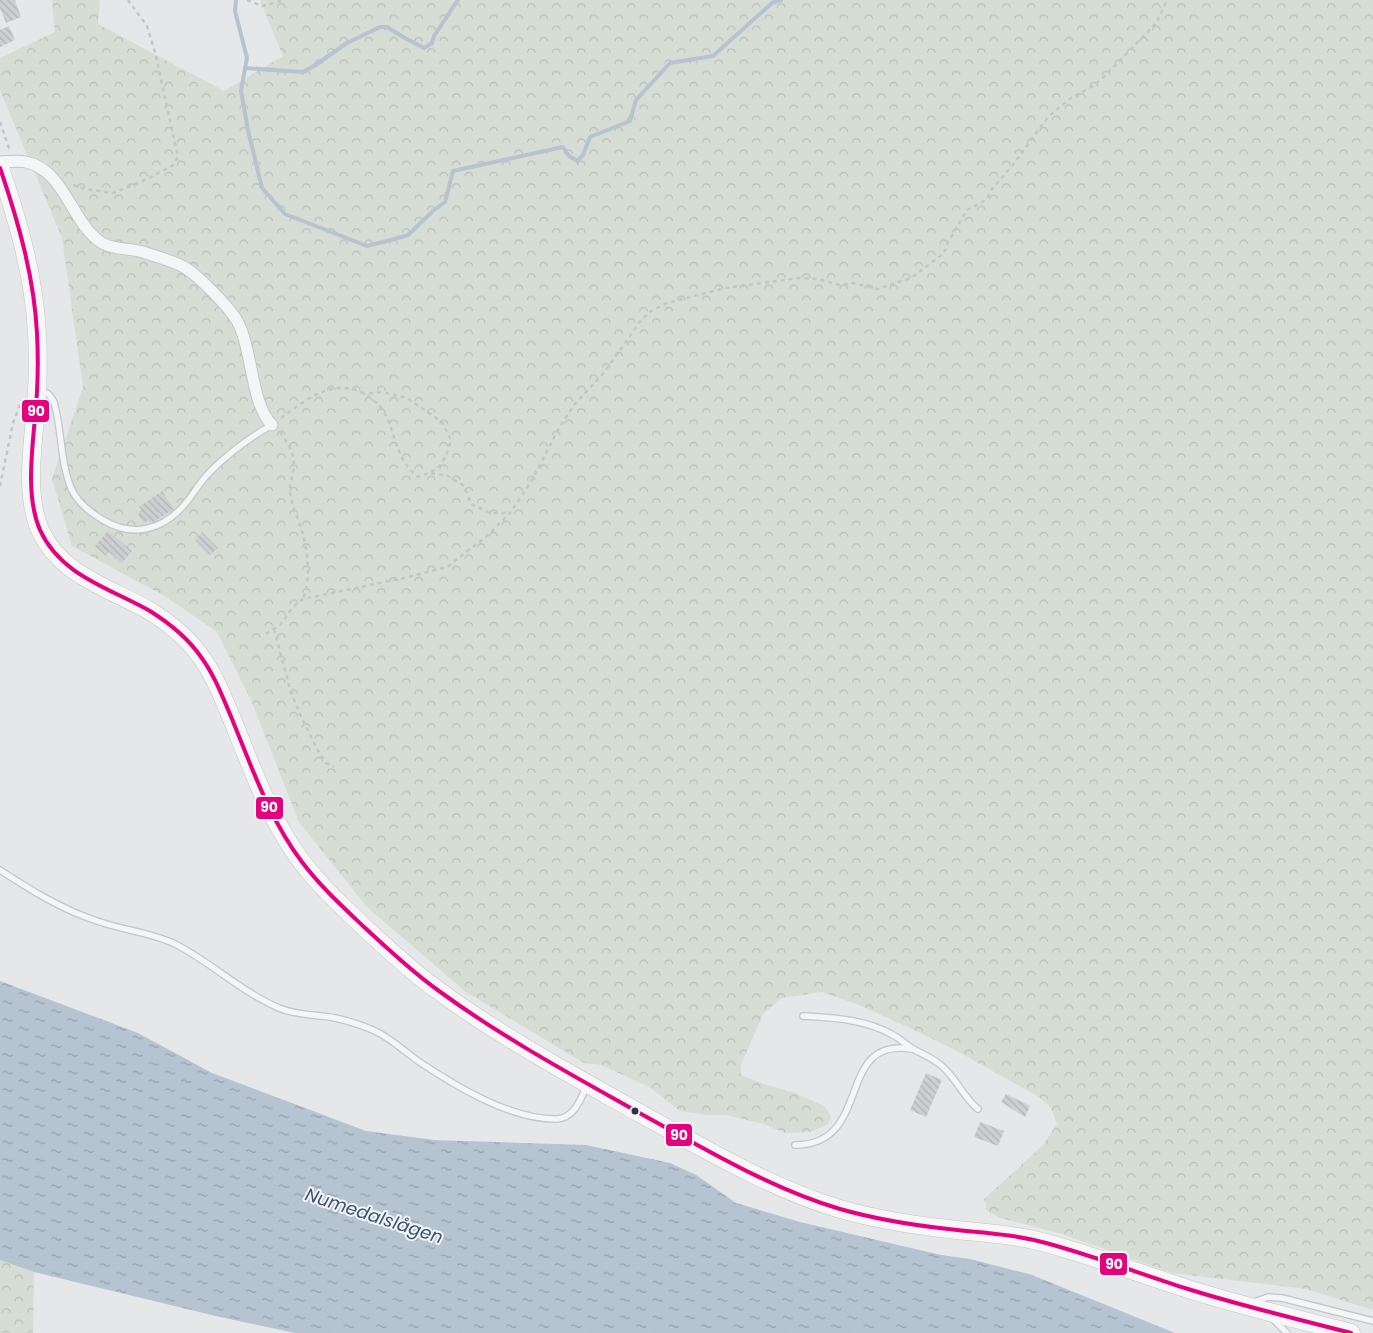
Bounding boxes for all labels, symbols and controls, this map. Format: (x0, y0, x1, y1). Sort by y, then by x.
line badge: 90 (21, 399, 50, 423)
text: 90 (27, 401, 45, 421)
line badge: 90 (255, 796, 284, 820)
text: 90 (260, 797, 278, 817)
unlabelled marker (630, 1106, 640, 1116)
line badge: 90 (665, 1123, 693, 1147)
text: 90 (670, 1125, 688, 1145)
water label: Numedalslågen (302, 1181, 446, 1250)
line badge: 90 (1099, 1252, 1128, 1276)
text: 90 (1105, 1254, 1123, 1274)

